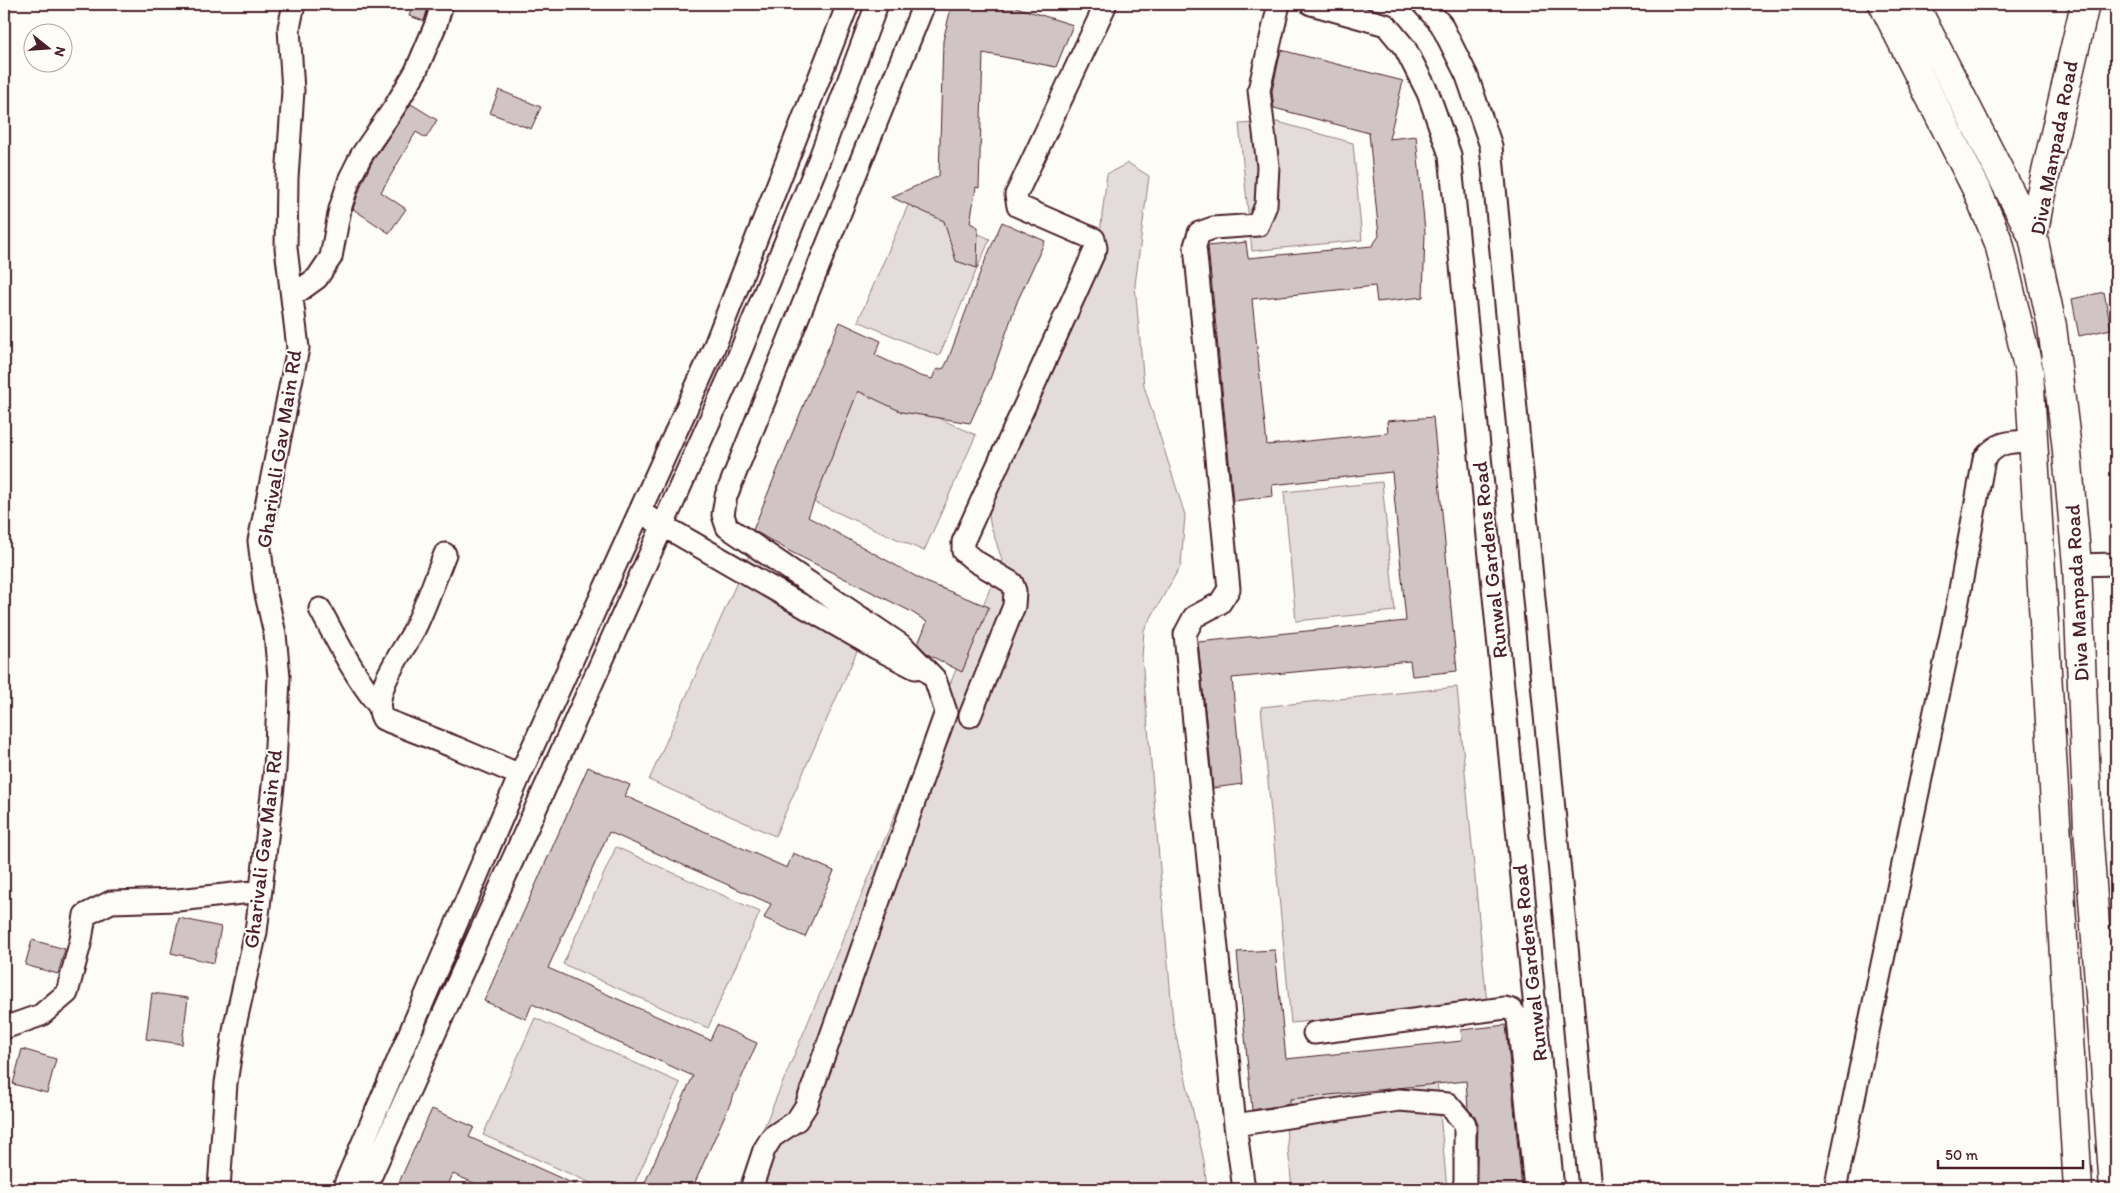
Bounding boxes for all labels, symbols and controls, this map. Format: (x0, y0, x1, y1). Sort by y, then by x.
north arrow (22, 22, 72, 72)
text: N (50, 45, 69, 59)
street label: Diva Manpada Road (2024, 58, 2083, 237)
street label: Gharivali Gav Main Rd (250, 348, 307, 550)
street label: Runwal Gardens Road (1467, 460, 1512, 660)
street label: Diva Manpada Road (2059, 504, 2094, 682)
street label: Gharivali Gav Main Rd (238, 748, 287, 950)
street label: Runwal Gardens Road (1507, 863, 1552, 1063)
scale bar (1938, 1138, 2082, 1170)
text: 50 m (1945, 1146, 1978, 1164)

